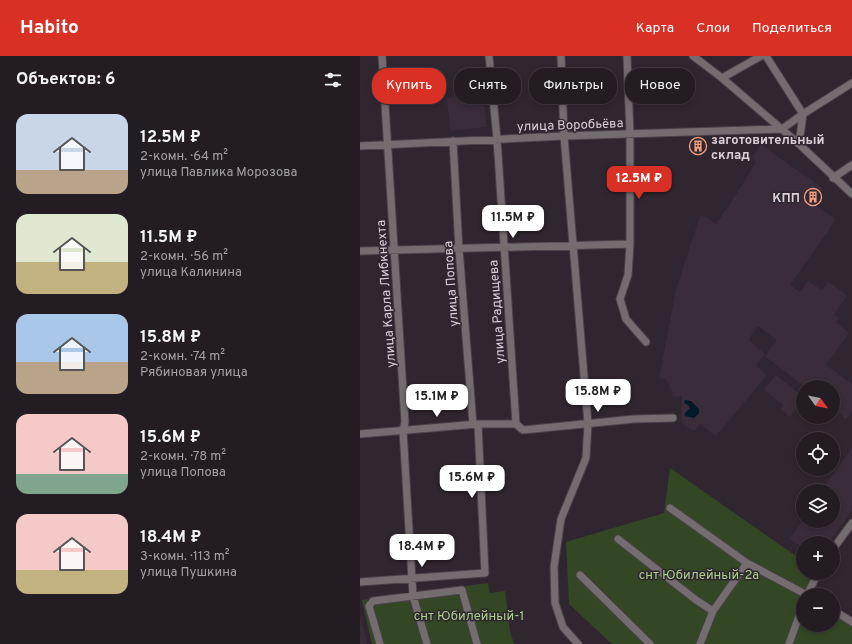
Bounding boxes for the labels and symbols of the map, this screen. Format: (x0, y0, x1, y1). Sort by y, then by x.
street label: улица Воробьёва (516, 116, 624, 136)
place label: заготовительный склад (711, 133, 825, 164)
building icon: заготовительный склад (688, 136, 708, 156)
pin: 12.5M ₽ (602, 166, 676, 200)
building icon: КПП (803, 187, 823, 207)
place label: КПП (772, 191, 800, 207)
pin: 11.5M ₽ (476, 205, 550, 239)
street label: улица Карла Либкнехта (374, 219, 400, 368)
street label: улица Попова (441, 240, 463, 327)
street label: улица Радищева (486, 259, 510, 364)
pin: 15.8M ₽ (561, 379, 635, 413)
north arrow (796, 380, 840, 424)
pin: 15.1M ₽ (400, 384, 474, 418)
pin: 15.6M ₽ (435, 465, 509, 499)
pin: 18.4M ₽ (385, 534, 459, 568)
park label: снт Юбилейный-2а (639, 568, 759, 584)
park label: снт Юбилейный-1 (414, 609, 524, 625)

